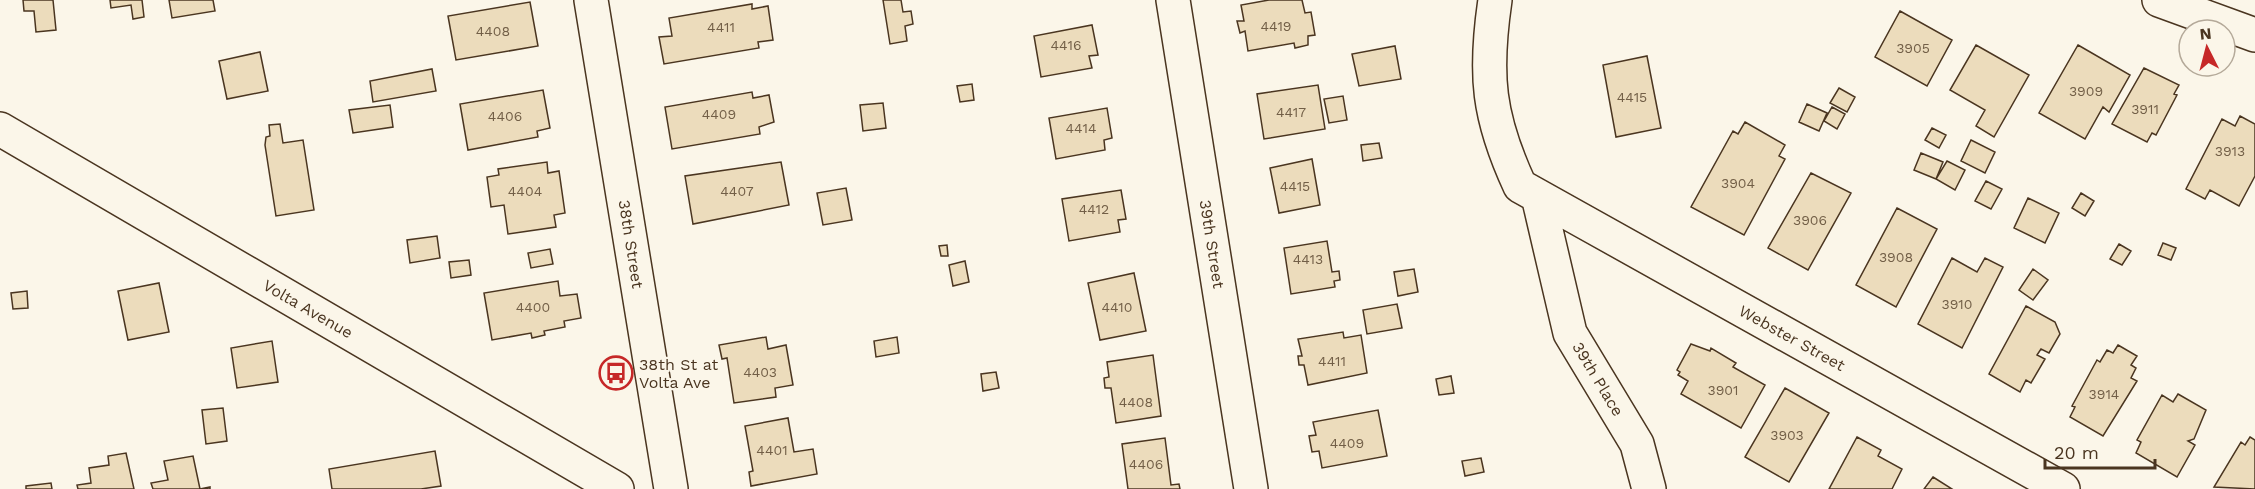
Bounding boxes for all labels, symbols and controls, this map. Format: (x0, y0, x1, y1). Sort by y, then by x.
house number: 4419 (1261, 18, 1291, 34)
north arrow (2177, 18, 2237, 78)
house number: 4411 (707, 19, 735, 35)
house number: 4408 (476, 23, 510, 39)
text: N (2199, 24, 2212, 44)
house number: 4416 (1051, 37, 1081, 53)
house number: 3905 (1896, 40, 1930, 56)
house number: 3909 (2069, 83, 2103, 99)
house number: 4415 (1617, 89, 1647, 105)
house number: 3911 (2131, 101, 2159, 117)
house number: 4417 (1276, 104, 1306, 120)
house number: 4409 (702, 106, 736, 122)
house number: 4406 (488, 108, 522, 124)
house number: 4414 (1066, 120, 1096, 136)
house number: 3913 (2215, 143, 2245, 159)
house number: 3904 (1721, 175, 1755, 191)
house number: 4415 (1280, 178, 1310, 194)
house number: 4404 (508, 183, 542, 199)
house number: 4407 (720, 183, 754, 199)
street label: 38th Street (615, 198, 647, 290)
street label: 39th Street (1196, 198, 1228, 290)
house number: 4412 (1079, 201, 1109, 217)
house number: 3906 (1793, 212, 1827, 228)
house number: 3908 (1879, 249, 1913, 265)
house number: 4413 (1293, 251, 1323, 267)
street label: Volta Avenue (260, 276, 356, 342)
house number: 3910 (1942, 296, 1972, 312)
house number: 4400 (516, 299, 550, 315)
house number: 4410 (1101, 299, 1133, 315)
street label: Webster Street (1736, 301, 1849, 375)
street label: 39th Place (1568, 338, 1628, 420)
house number: 4411 (1318, 353, 1346, 369)
bus stop icon: 38th St at Volta Ave (598, 355, 634, 391)
place label: 38th St at Volta Ave (639, 355, 718, 392)
house number: 4403 (743, 364, 777, 380)
house number: 3901 (1708, 382, 1738, 398)
house number: 3914 (2089, 386, 2119, 402)
house number: 4408 (1119, 394, 1153, 410)
house number: 3903 (1770, 427, 1804, 443)
scale bar (2045, 432, 2154, 470)
house number: 4409 (1330, 435, 1364, 451)
house number: 4401 (756, 442, 788, 458)
text: 20 m (2054, 442, 2099, 463)
house number: 4406 (1129, 456, 1163, 472)

